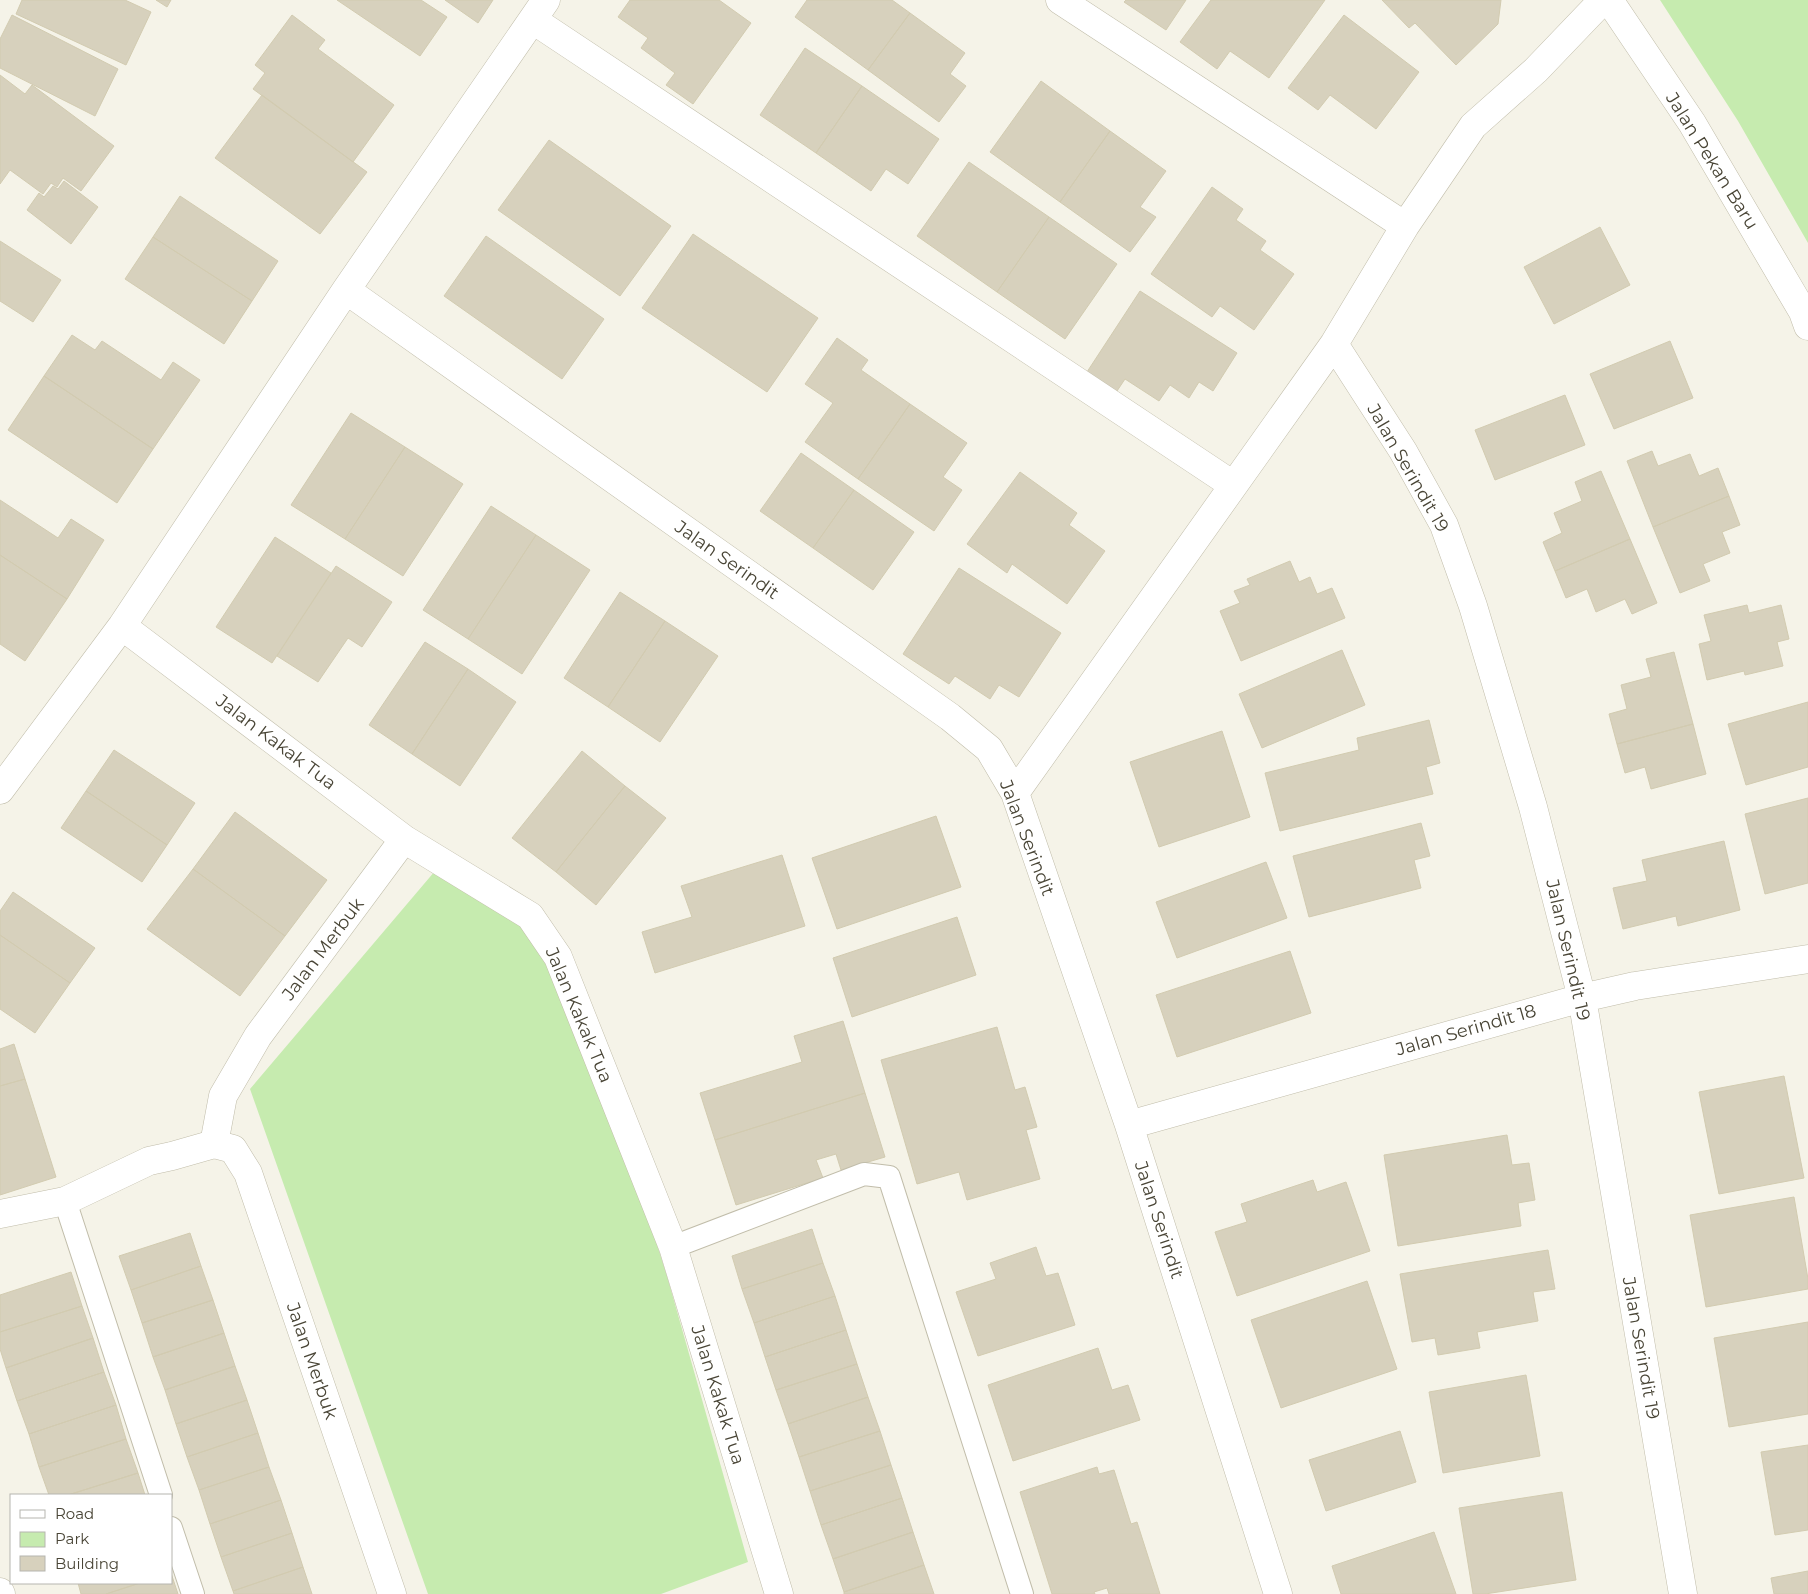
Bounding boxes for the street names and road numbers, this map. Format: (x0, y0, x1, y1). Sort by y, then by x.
street label: Jalan Pekan Baru (1661, 88, 1763, 233)
street label: Jalan Serindit 19 (1362, 399, 1454, 536)
street label: Jalan Serindit (670, 515, 783, 604)
street label: Jalan Kakak Tua (211, 689, 340, 794)
street label: Jalan Serindit (994, 776, 1059, 899)
street label: Jalan Serindit 19 (1541, 876, 1595, 1023)
street label: Jalan Merbuk (277, 893, 369, 1005)
street label: Jalan Kakak Tua (540, 943, 617, 1086)
street label: Jalan Serindit 18 (1392, 999, 1539, 1061)
street label: Jalan Serindit (1129, 1158, 1188, 1282)
street label: Jalan Serindit 19 (1617, 1274, 1664, 1421)
street label: Jalan Merbuk (281, 1299, 342, 1423)
street label: Jalan Kakak Tua (686, 1322, 750, 1467)

